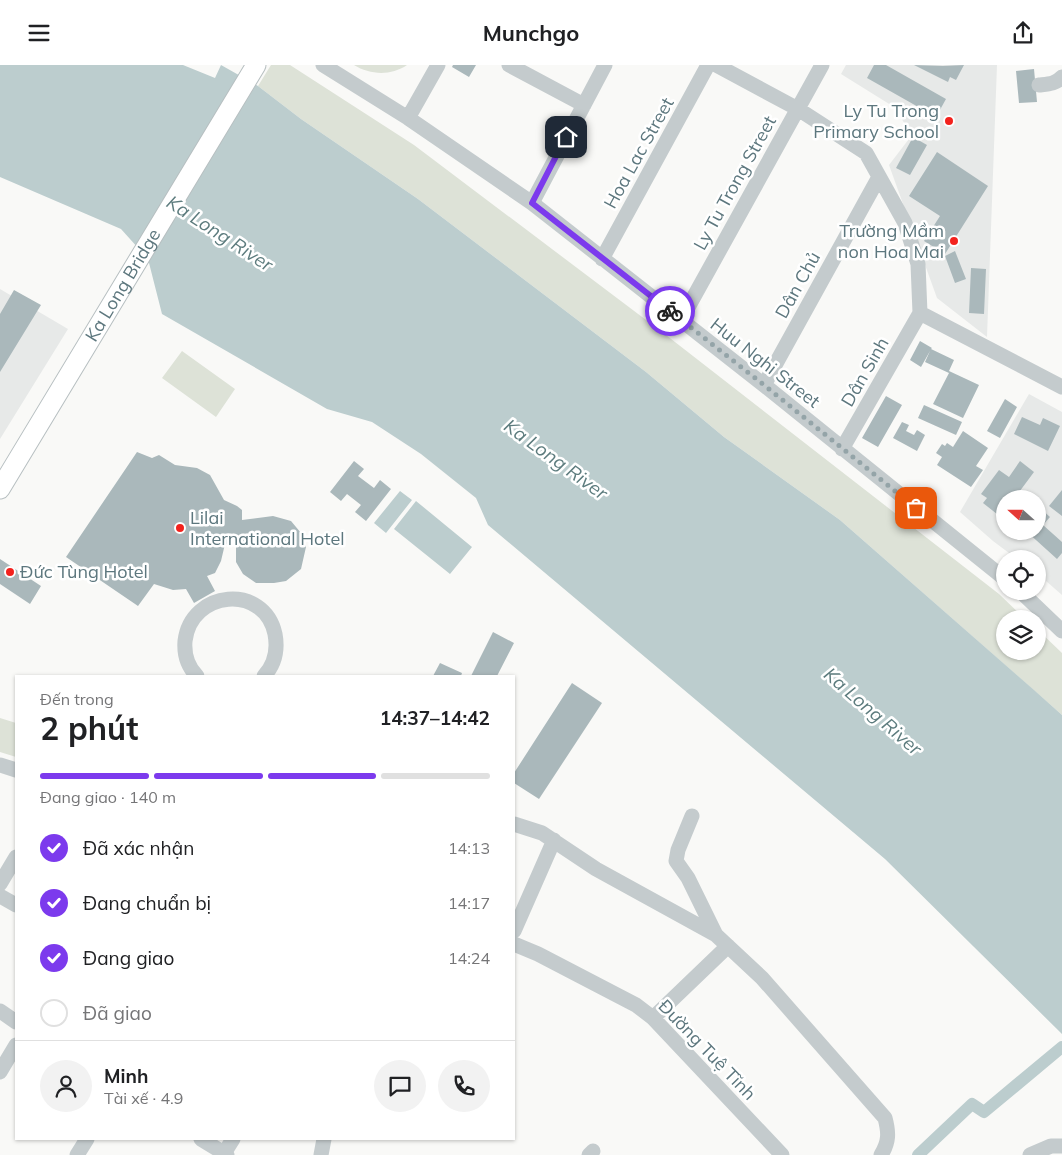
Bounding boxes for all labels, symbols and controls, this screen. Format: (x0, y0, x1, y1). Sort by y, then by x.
icon: menu (25, 19, 53, 47)
text: Munchgo (483, 19, 579, 47)
icon: share (1009, 19, 1037, 47)
street label: Hoa Lac Street (599, 93, 679, 212)
place label: Ly Tu Trong Primary School (813, 99, 939, 143)
street label: Ly Tu Trong Street (688, 112, 781, 254)
marker: Ly Tu Trong Primary School (943, 115, 955, 127)
pin (545, 116, 587, 158)
icon: home (552, 123, 580, 151)
water label: Ka Long River (162, 190, 279, 277)
place label: Trường Mầm non Hoa Mai (838, 219, 944, 263)
street label: Ka Long Bridge (80, 224, 165, 346)
marker: Trường Mầm non Hoa Mai (948, 235, 960, 247)
street label: Dân Chủ (770, 247, 825, 322)
courier (645, 286, 695, 336)
icon: bike (656, 297, 684, 325)
street label: Huu Nghi Street (706, 313, 825, 413)
street label: Dân Sinh (836, 333, 894, 410)
water label: Ka Long River (500, 413, 613, 505)
pin (895, 487, 937, 529)
north arrow (996, 490, 1046, 540)
map controls (996, 490, 1046, 660)
icon: bag (902, 494, 930, 522)
place label: Lilai International Hotel (190, 506, 345, 550)
marker: Lilai International Hotel (174, 522, 186, 534)
button: locate (996, 550, 1046, 600)
place label: Đức Tùng Hotel (20, 560, 148, 583)
marker: Đức Tùng Hotel (4, 566, 16, 578)
button: layers (996, 610, 1046, 660)
water label: Ka Long River (819, 662, 928, 761)
text: Đến trong (40, 689, 114, 709)
text: 14:37–14:42 (380, 706, 490, 730)
text: 2 phút (40, 708, 138, 748)
text: Đang giao · 140 m (40, 787, 176, 807)
icon: check (40, 834, 68, 862)
text: Đã xác nhận (83, 836, 194, 860)
text: 14:13 (448, 838, 490, 858)
icon: check (40, 889, 68, 917)
text: Đang chuẩn bị (83, 891, 211, 915)
text: 14:17 (448, 893, 490, 913)
icon: check (40, 944, 68, 972)
text: Đang giao (83, 946, 174, 970)
text: 14:24 (448, 948, 490, 968)
street label: Đường Tuệ Tĩnh (654, 995, 761, 1105)
text: Đã giao (83, 1001, 152, 1025)
button: person (40, 1060, 92, 1112)
button: chat (374, 1060, 426, 1112)
button: phone (438, 1060, 490, 1112)
text: Minh (104, 1064, 148, 1088)
text: Tài xế · 4.9 (104, 1088, 183, 1108)

